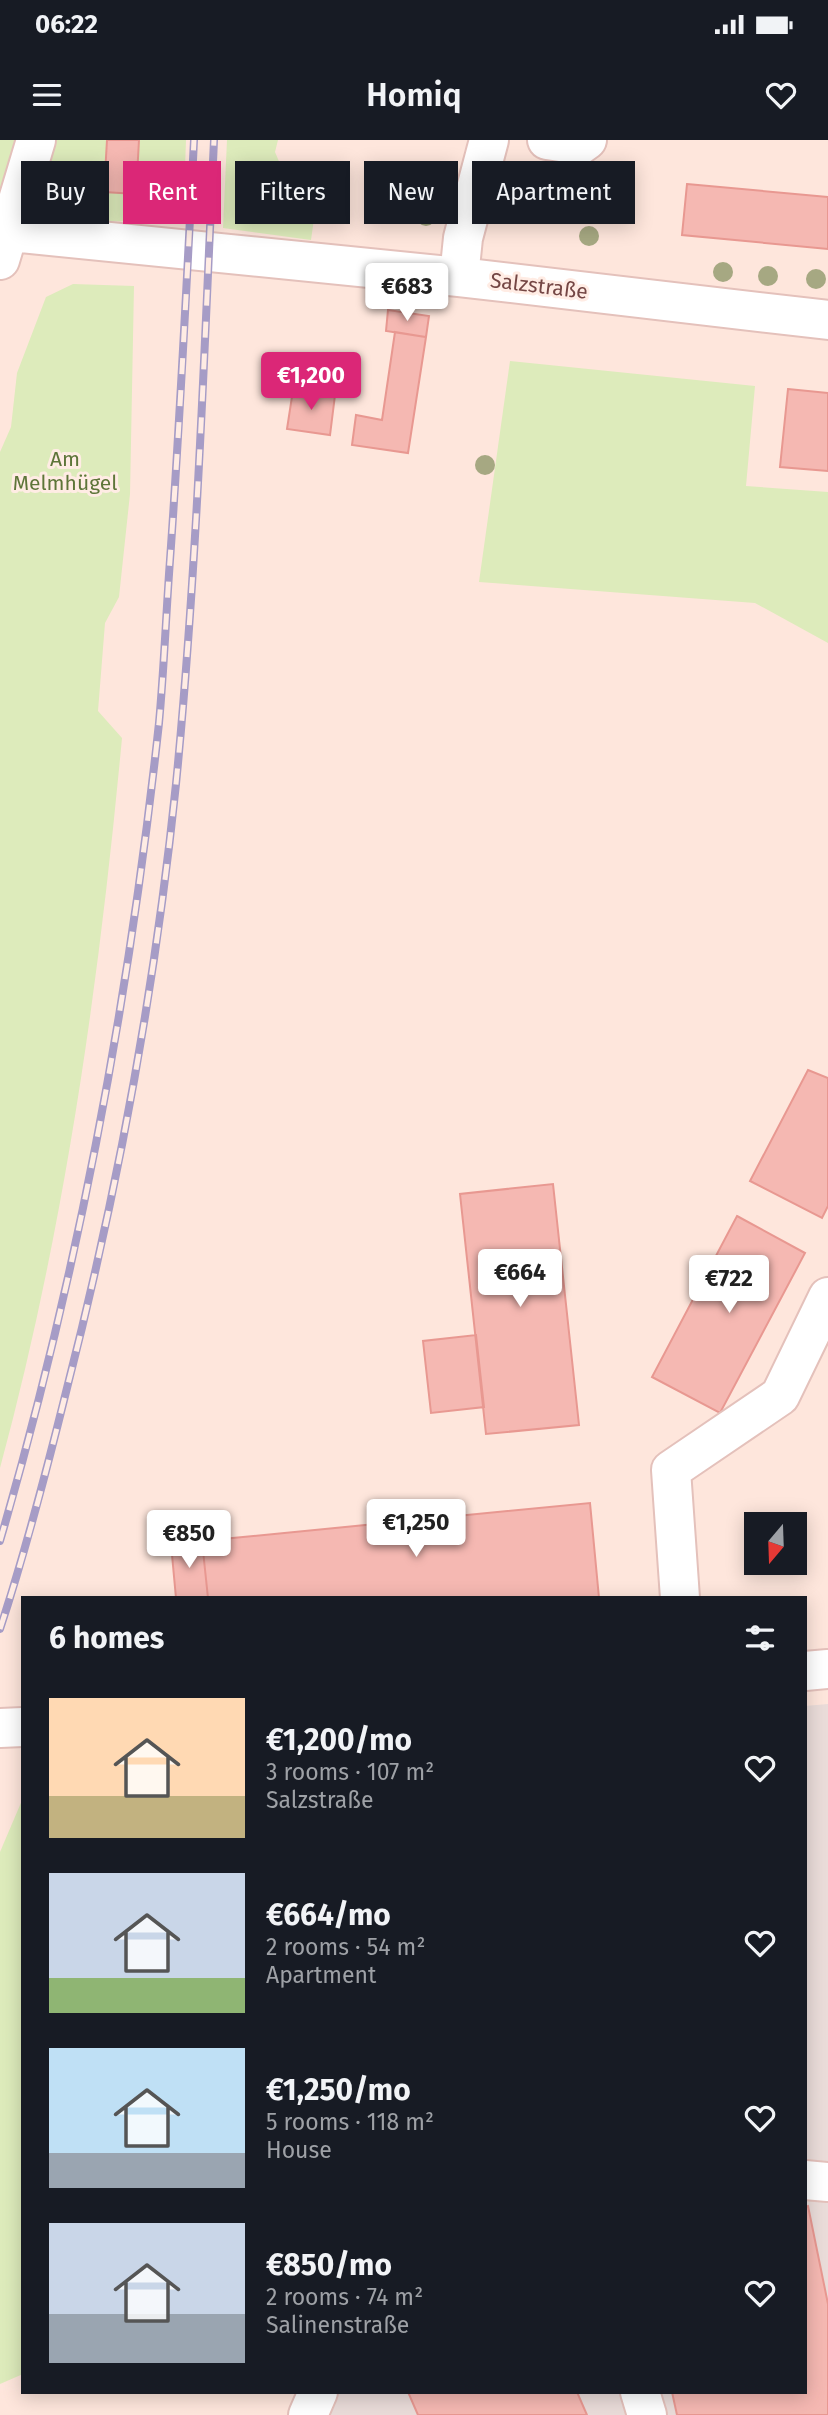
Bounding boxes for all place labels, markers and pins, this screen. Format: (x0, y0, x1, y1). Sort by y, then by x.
pin: €683 (366, 264, 448, 323)
pin: €1,200 (254, 352, 368, 412)
pin: €664 (479, 1250, 561, 1309)
pin: €722 (688, 1256, 770, 1315)
pin: €1,250 (359, 1500, 473, 1559)
pin: €850 (148, 1510, 230, 1570)

